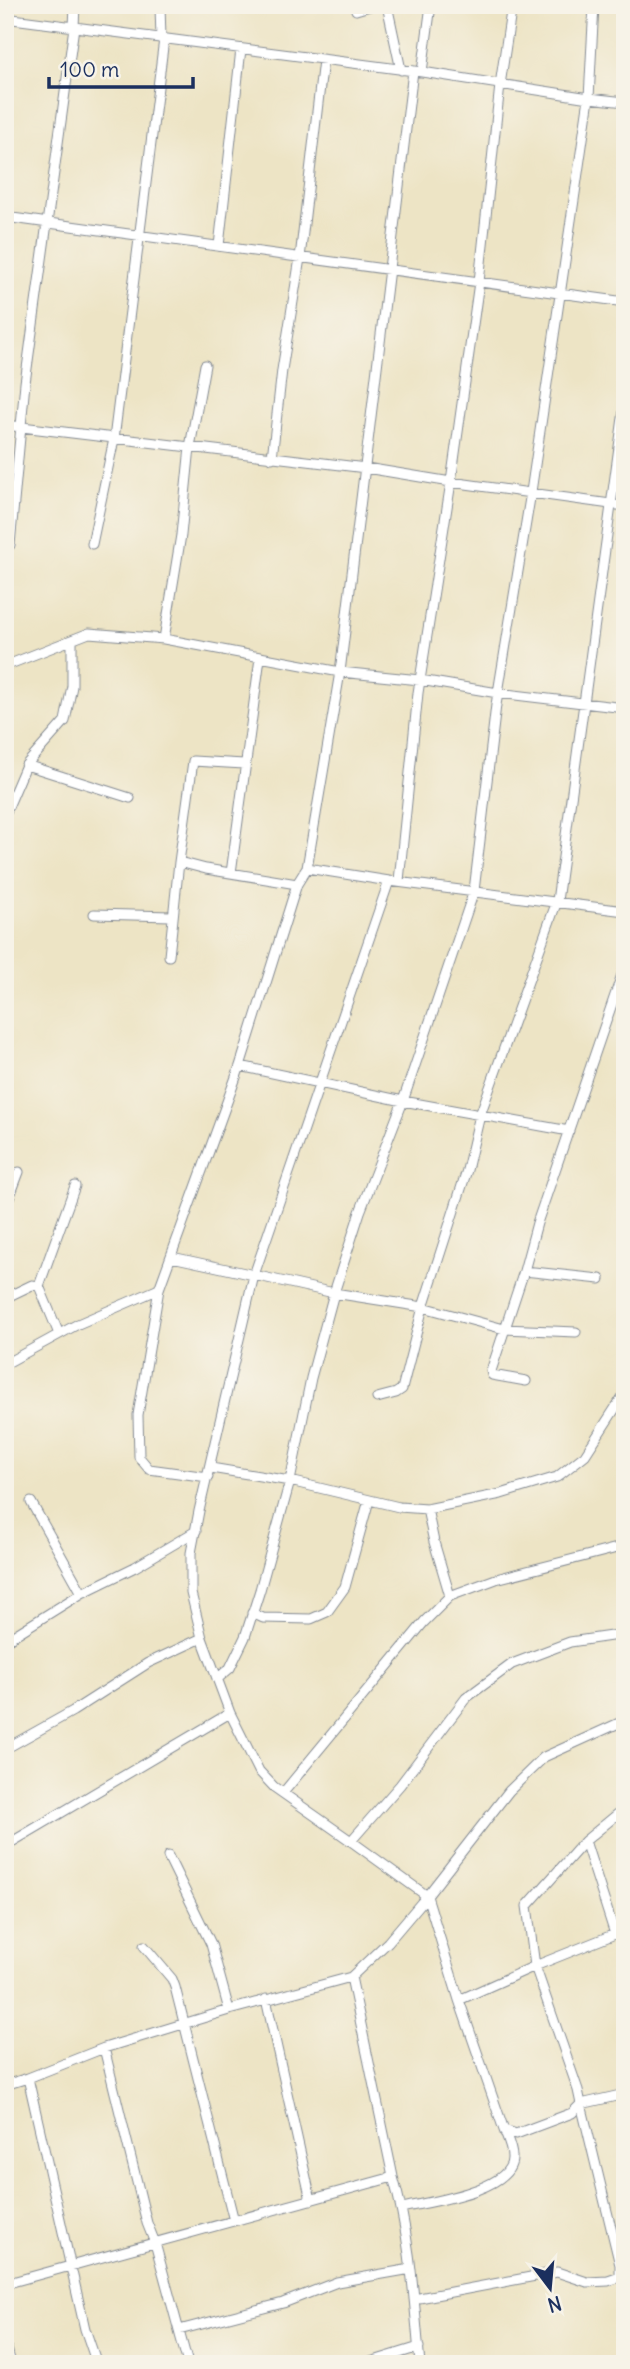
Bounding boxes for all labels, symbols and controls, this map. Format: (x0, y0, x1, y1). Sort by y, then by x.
scale bar (49, 46, 192, 90)
text: 100 m (60, 56, 119, 83)
north arrow (514, 2254, 584, 2324)
text: N (545, 2291, 564, 2318)

